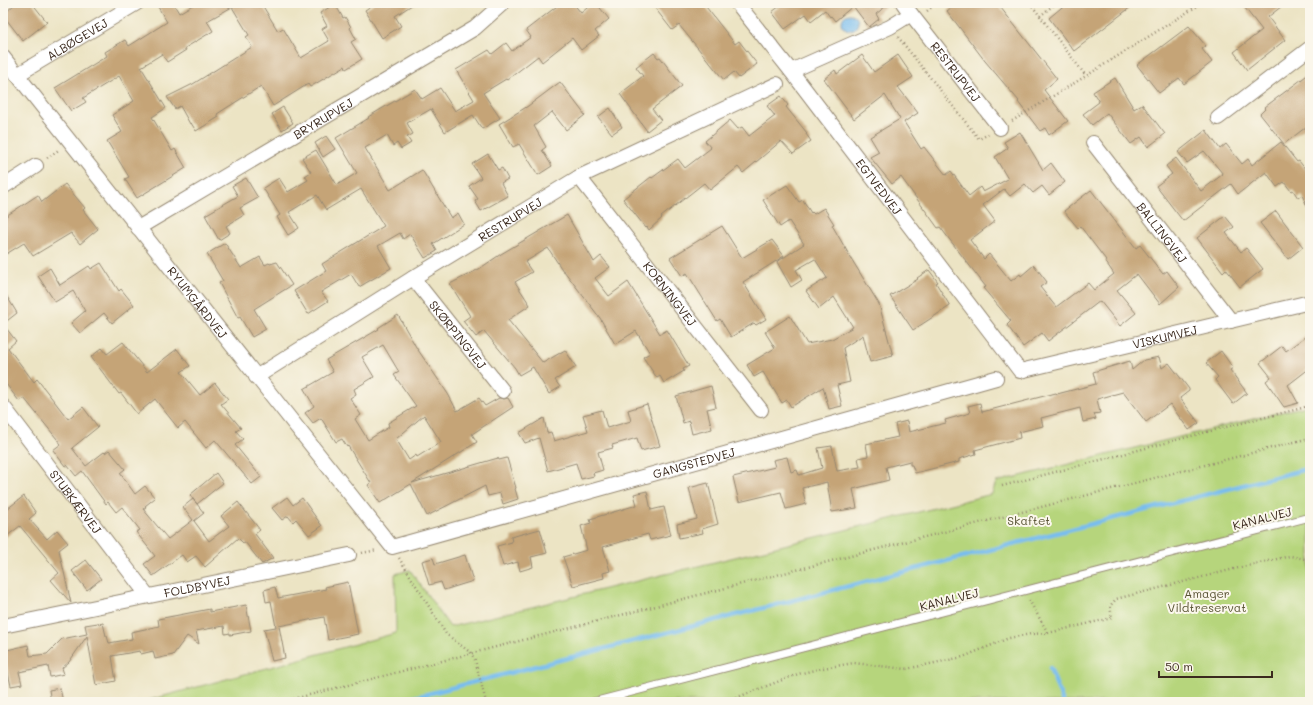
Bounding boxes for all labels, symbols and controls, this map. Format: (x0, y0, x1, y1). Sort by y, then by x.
street label: ALBØGEVEJ (43, 14, 111, 63)
street label: RESTRUPVEJ (927, 38, 985, 105)
street label: BRYRUPVEJ (290, 94, 356, 142)
street label: EGTVEDVEJ (853, 155, 906, 218)
street label: RESTRUPVEJ (475, 193, 545, 245)
street label: BALLINGVEJ (1134, 199, 1191, 266)
street label: KORNINGVEJ (640, 258, 701, 329)
street label: RYUMGÅRDVEJ (164, 263, 231, 342)
street label: SKØRPINGVEJ (426, 297, 490, 372)
street label: VISKUMVEJ (1131, 321, 1199, 352)
street label: GANGSTEDVEJ (651, 443, 737, 482)
street label: STUBKÆRVEJ (46, 466, 105, 537)
street label: KANALVEJ (1231, 503, 1294, 533)
park label: Skaftet (1007, 512, 1051, 528)
street label: FOLDBYVEJ (162, 572, 232, 601)
street label: KANALVEJ (918, 584, 981, 614)
park label: Amager Vildtreservat (1167, 585, 1247, 615)
scale bar (1159, 653, 1272, 679)
text: 50 m (1165, 658, 1193, 674)

